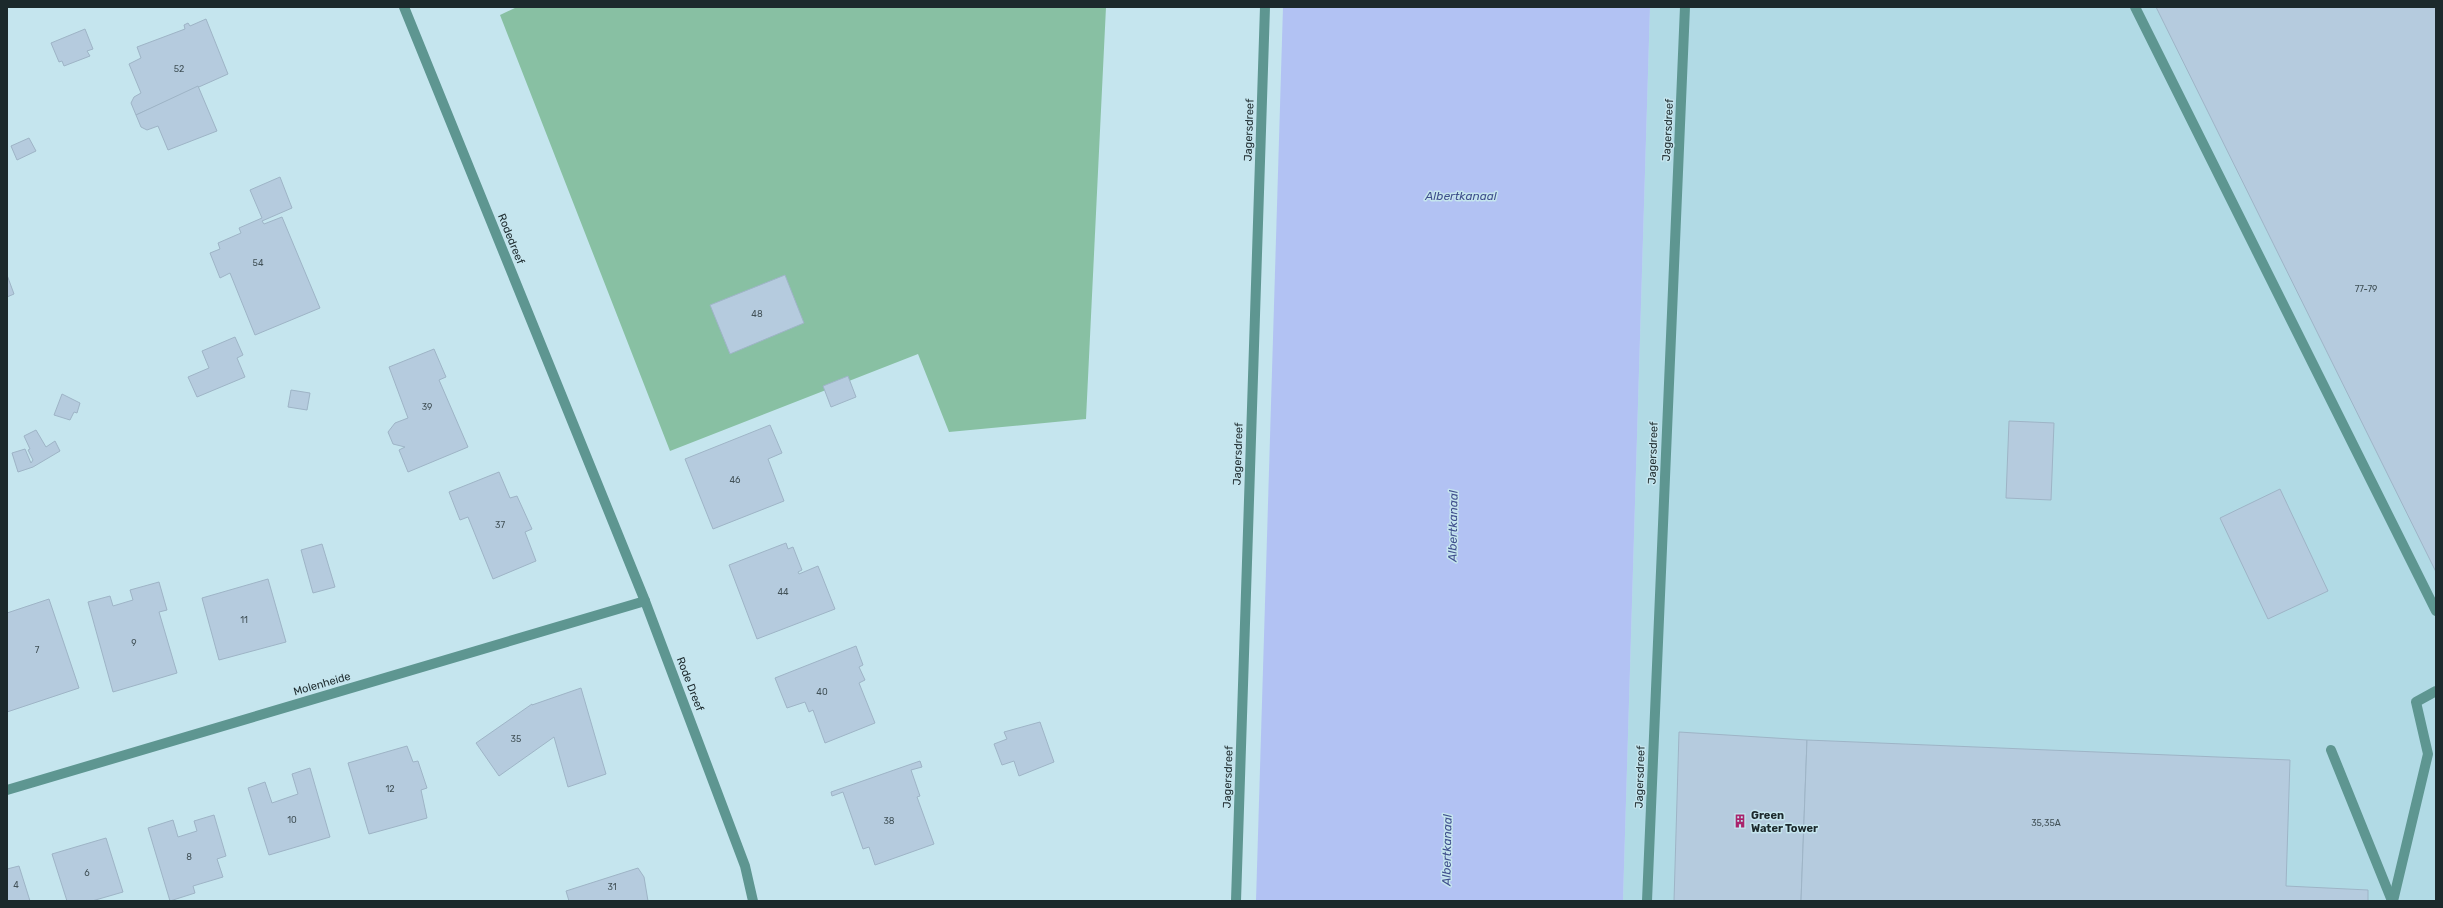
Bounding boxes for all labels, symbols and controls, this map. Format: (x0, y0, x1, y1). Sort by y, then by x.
house number: 52 (174, 64, 184, 74)
street label: Jagersdreef (1241, 98, 1257, 162)
street label: Jagersdreef (1660, 98, 1676, 162)
water label: Albertkanaal (1424, 189, 1498, 203)
street label: Rodedreef (495, 212, 527, 267)
house number: 54 (253, 258, 264, 268)
house number: 77-79 (2355, 284, 2377, 294)
house number: 48 (751, 309, 763, 319)
house number: 39 (422, 402, 432, 412)
street label: Jagersdreef (1645, 421, 1661, 485)
street label: Jagersdreef (1230, 422, 1246, 486)
house number: 46 (729, 475, 741, 485)
water label: Albertkanaal (1445, 489, 1461, 563)
house number: 37 (495, 520, 505, 530)
house number: 44 (777, 587, 789, 597)
house number: 11 (240, 615, 248, 625)
house number: 9 (131, 638, 137, 648)
house number: 7 (35, 645, 40, 655)
street label: Rode Dreef (674, 655, 707, 714)
street label: Molenheide (292, 670, 352, 698)
house number: 40 (816, 687, 828, 697)
house number: 35 (511, 734, 521, 744)
street label: Jagersdreef (1220, 745, 1236, 809)
street label: Jagersdreef (1632, 745, 1648, 809)
house number: 12 (385, 784, 395, 794)
place label: Green Water Tower (1751, 809, 1818, 835)
water label: Albertkanaal (1439, 813, 1455, 887)
building icon: Green Water Tower (1732, 813, 1748, 829)
house number: 10 (287, 815, 297, 825)
house number: 38 (883, 816, 895, 826)
house number: 35,35A (2031, 818, 2061, 828)
house number: 8 (186, 852, 192, 862)
house number: 6 (84, 868, 90, 878)
house number: 4 (13, 880, 19, 890)
house number: 31 (607, 882, 617, 892)

